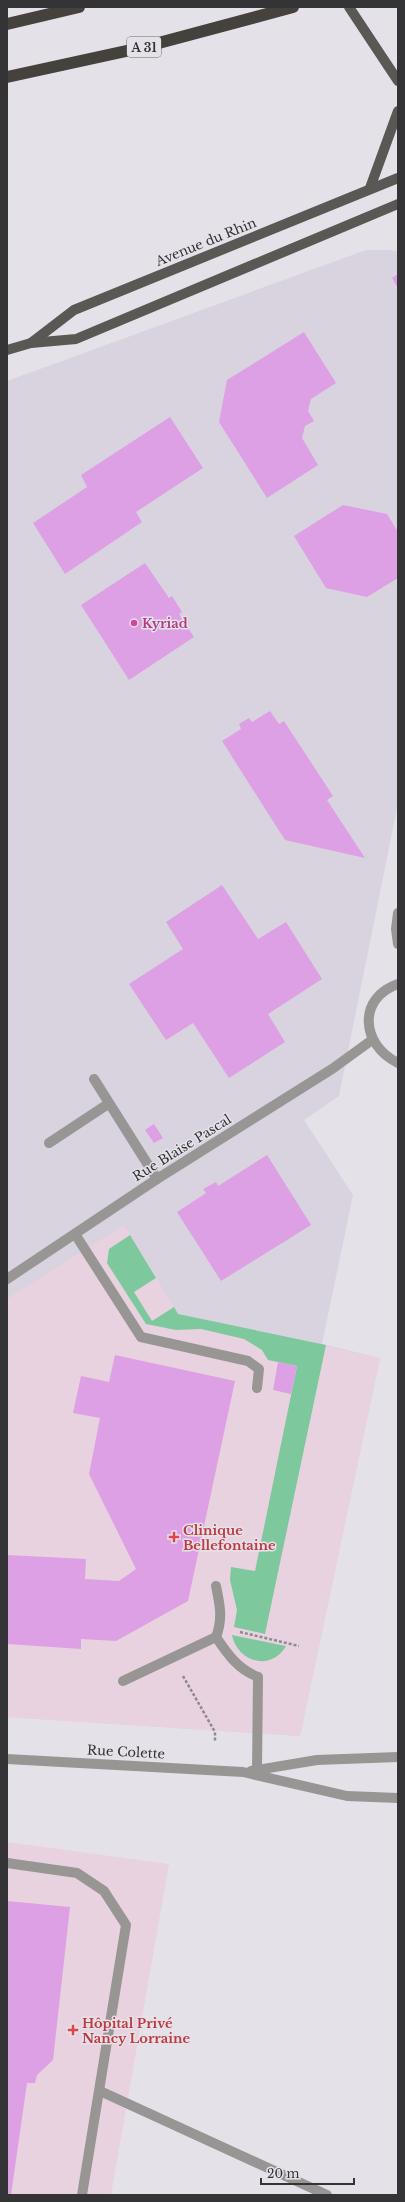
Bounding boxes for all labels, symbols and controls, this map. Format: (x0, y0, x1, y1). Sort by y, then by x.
road number: A 31 (127, 37, 161, 57)
street label: Avenue du Rhin (152, 214, 259, 270)
place label: Kyriad (142, 615, 188, 632)
marker: Kyriad (129, 618, 139, 628)
street label: Rue Blaise Pascal (129, 1111, 235, 1185)
place label: Clinique Bellefontaine (183, 1522, 276, 1554)
marker: Clinique Bellefontaine (168, 1531, 180, 1543)
street label: Rue Colette (87, 1741, 165, 1763)
place label: Hôpital Privé Nancy Lorraine (82, 2015, 190, 2047)
marker: Hôpital Privé Nancy Lorraine (67, 2024, 79, 2036)
scale bar (261, 2160, 354, 2186)
text: 20 m (267, 2166, 299, 2181)

